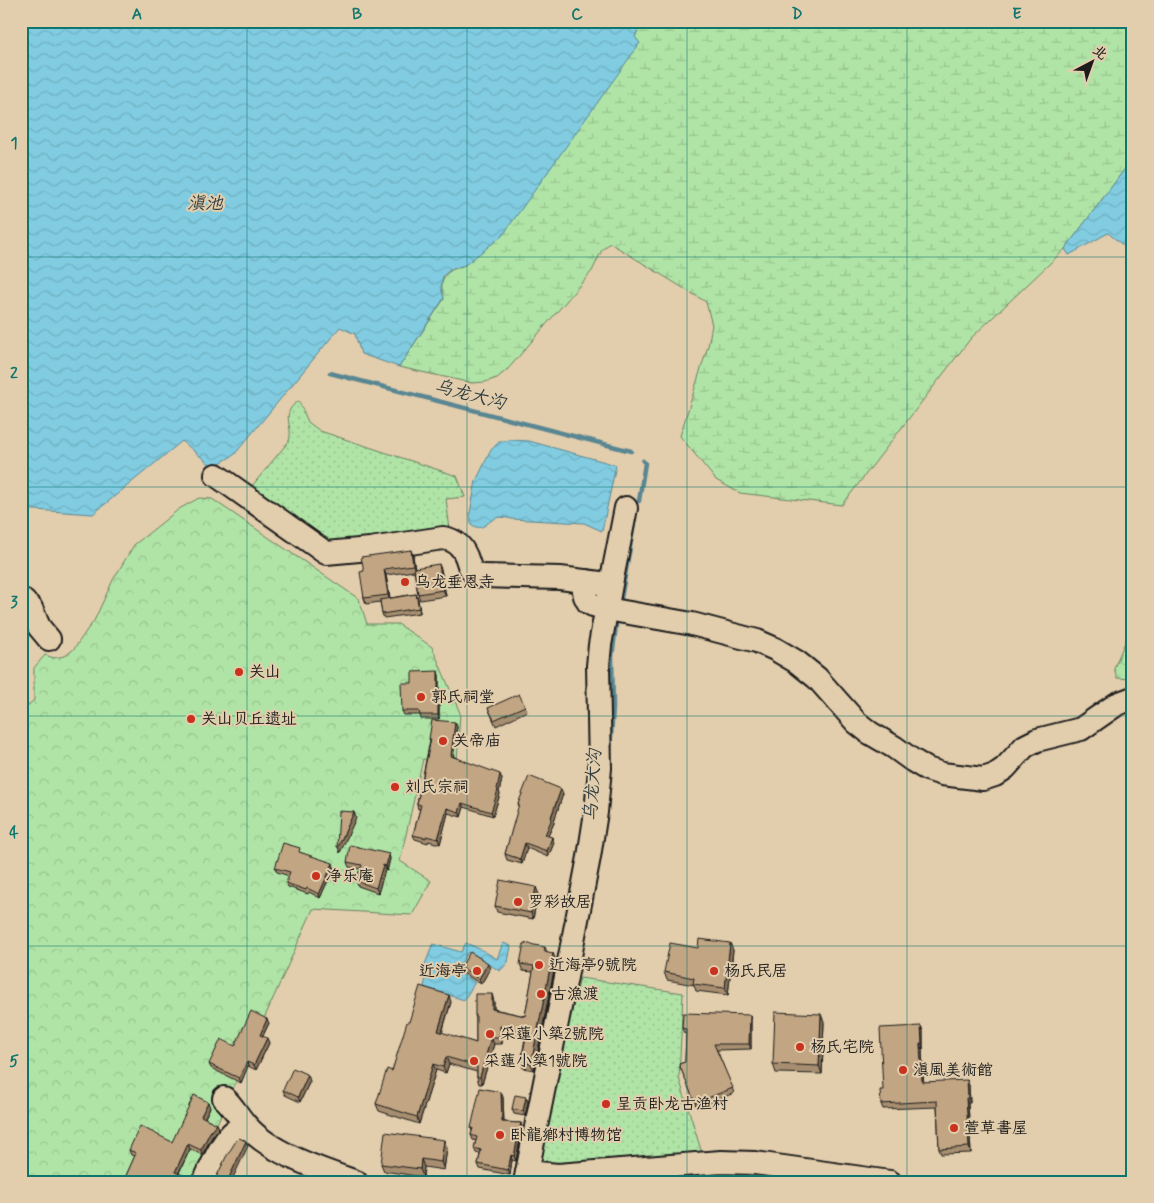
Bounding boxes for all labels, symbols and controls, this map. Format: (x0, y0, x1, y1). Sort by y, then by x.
text: A (132, 4, 142, 25)
text: B (352, 4, 362, 25)
text: C (571, 4, 583, 25)
text: D (791, 4, 803, 25)
text: E (1012, 4, 1022, 25)
north arrow (1066, 38, 1116, 88)
text: 北 (1089, 42, 1111, 64)
text: 1 (10, 133, 18, 154)
water label: 滇池 (187, 192, 224, 216)
text: 2 (10, 363, 18, 384)
water label: 乌龙大沟 (432, 374, 510, 416)
place label: 乌龙垂恩寺 (415, 572, 495, 593)
marker: 乌龙垂恩寺 (399, 576, 411, 588)
text: 3 (10, 592, 18, 613)
place label: 关山 (249, 662, 281, 683)
marker: 关山 (233, 666, 245, 678)
place label: 郭氏祠堂 (431, 687, 495, 708)
marker: 郭氏祠堂 (415, 691, 427, 703)
place label: 关山贝丘遗址 (201, 709, 297, 730)
marker: 关山贝丘遗址 (185, 713, 197, 725)
place label: 关帝庙 (453, 731, 501, 752)
marker: 关帝庙 (437, 735, 449, 747)
water label: 乌龙大沟 (579, 746, 608, 822)
place label: 刘氏宗祠 (405, 777, 469, 798)
marker: 刘氏宗祠 (389, 781, 401, 793)
text: 4 (9, 822, 19, 843)
place label: 净乐庵 (326, 866, 374, 887)
marker: 净乐庵 (310, 870, 322, 882)
place label: 罗彩故居 (528, 892, 592, 913)
marker: 罗彩故居 (512, 896, 524, 908)
place label: 近海亭9號院 (549, 955, 637, 976)
marker: 近海亭9號院 (533, 959, 545, 971)
place label: 近海亭 (419, 961, 467, 982)
place label: 杨氏民居 (724, 961, 788, 982)
marker: 近海亭 (471, 965, 483, 977)
marker: 杨氏民居 (708, 965, 720, 977)
place label: 古漁渡 (551, 984, 599, 1005)
marker: 古漁渡 (535, 988, 547, 1000)
place label: 采蓮小築2號院 (500, 1024, 604, 1045)
marker: 采蓮小築2號院 (484, 1028, 496, 1040)
place label: 杨氏宅院 (810, 1037, 874, 1058)
marker: 杨氏宅院 (794, 1041, 806, 1053)
text: 5 (9, 1051, 19, 1072)
place label: 采蓮小築1號院 (484, 1051, 587, 1072)
marker: 采蓮小築1號院 (468, 1055, 480, 1067)
place label: 滇風美術館 (913, 1060, 993, 1081)
marker: 滇風美術館 (897, 1064, 909, 1076)
place label: 呈贡卧龙古渔村 (616, 1094, 728, 1115)
marker: 呈贡卧龙古渔村 (600, 1098, 612, 1110)
place label: 萱草書屋 (964, 1118, 1028, 1139)
marker: 萱草書屋 (948, 1122, 960, 1134)
place label: 卧龍鄉村博物馆 (510, 1125, 622, 1146)
marker: 卧龍鄉村博物馆 (494, 1129, 506, 1141)

